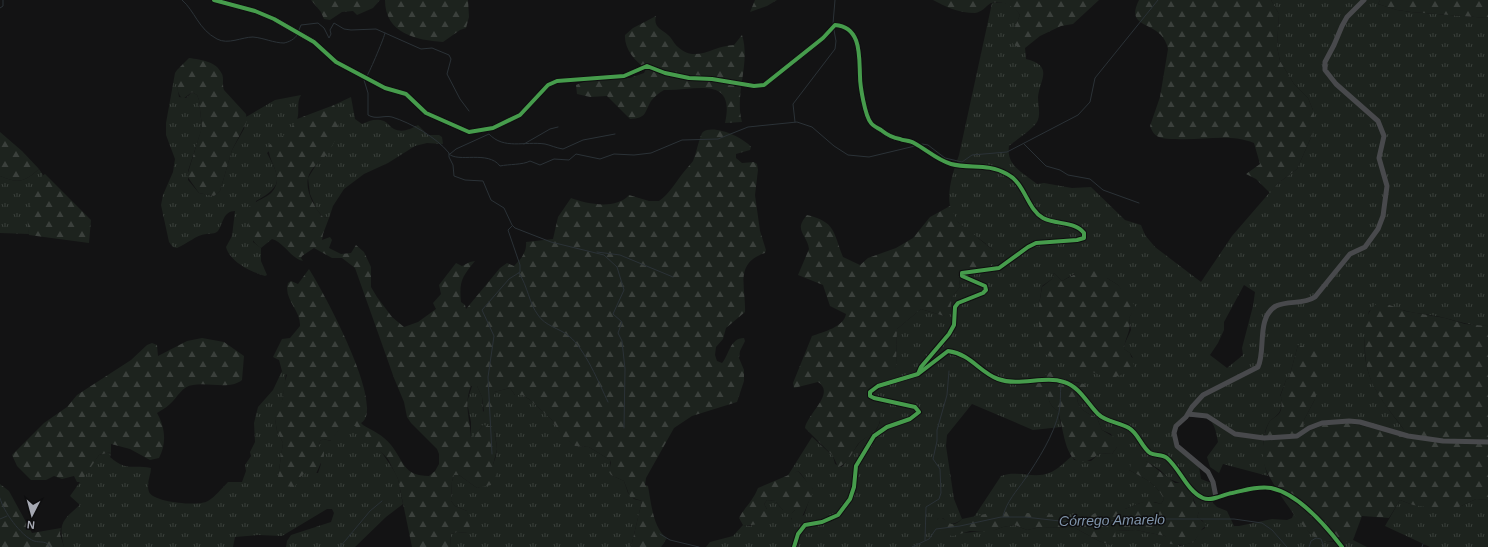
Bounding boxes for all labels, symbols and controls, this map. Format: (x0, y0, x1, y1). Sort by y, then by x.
north arrow (12, 495, 52, 535)
water label: Córrego Amarelo (1059, 511, 1165, 529)
text: N (26, 519, 36, 531)

